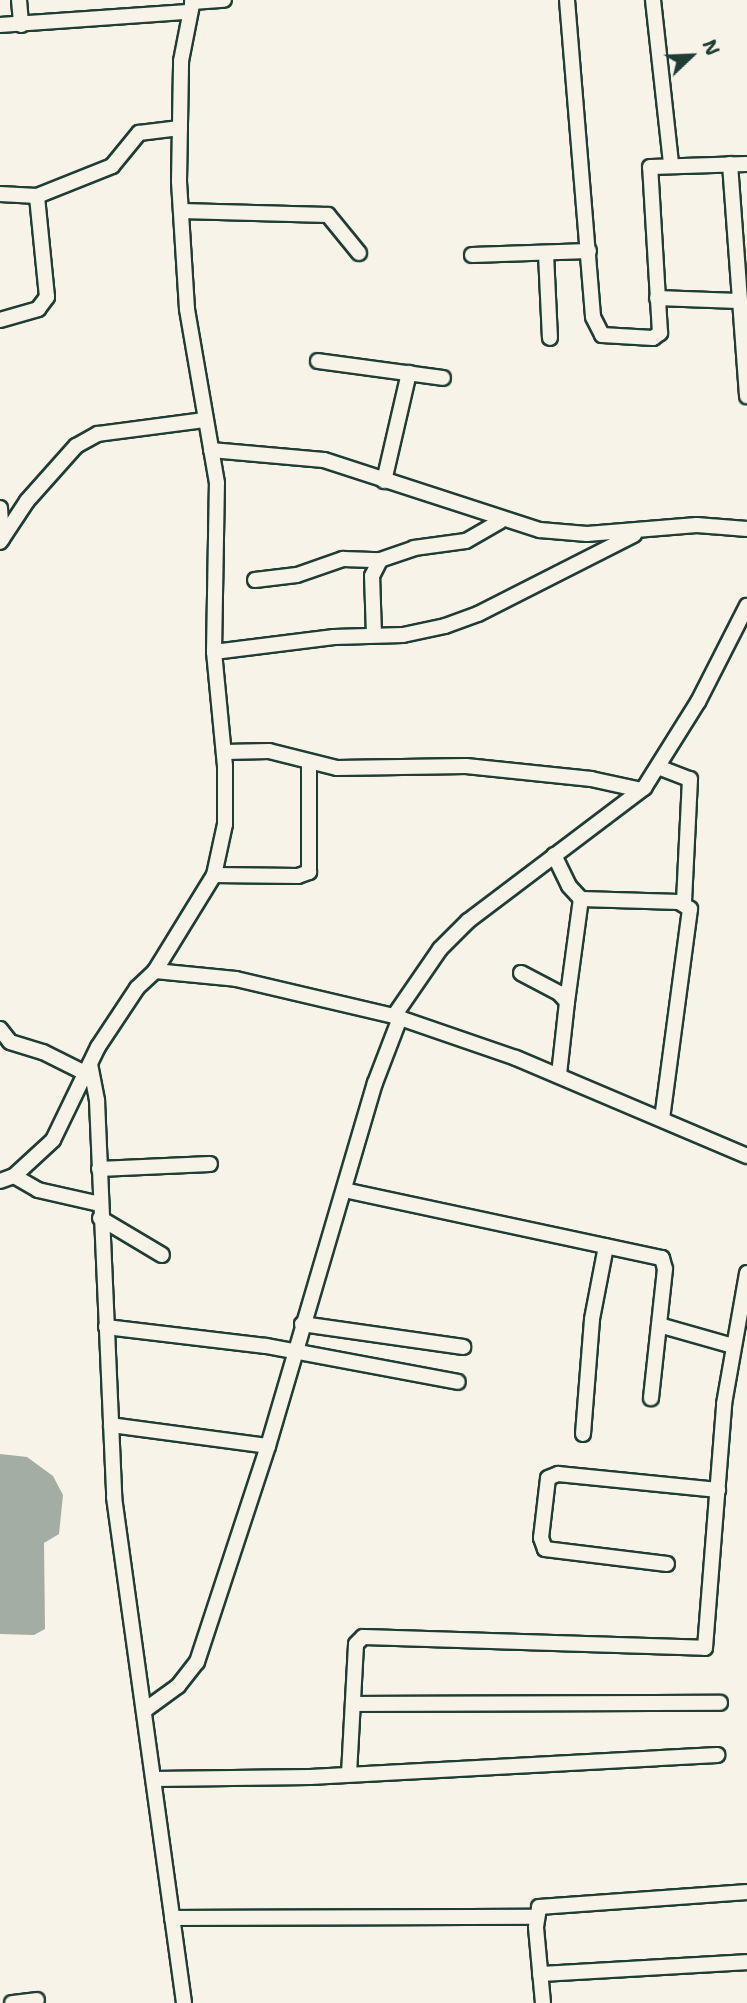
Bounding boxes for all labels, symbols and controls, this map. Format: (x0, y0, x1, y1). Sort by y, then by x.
north arrow (656, 21, 726, 91)
text: N (696, 36, 725, 59)

